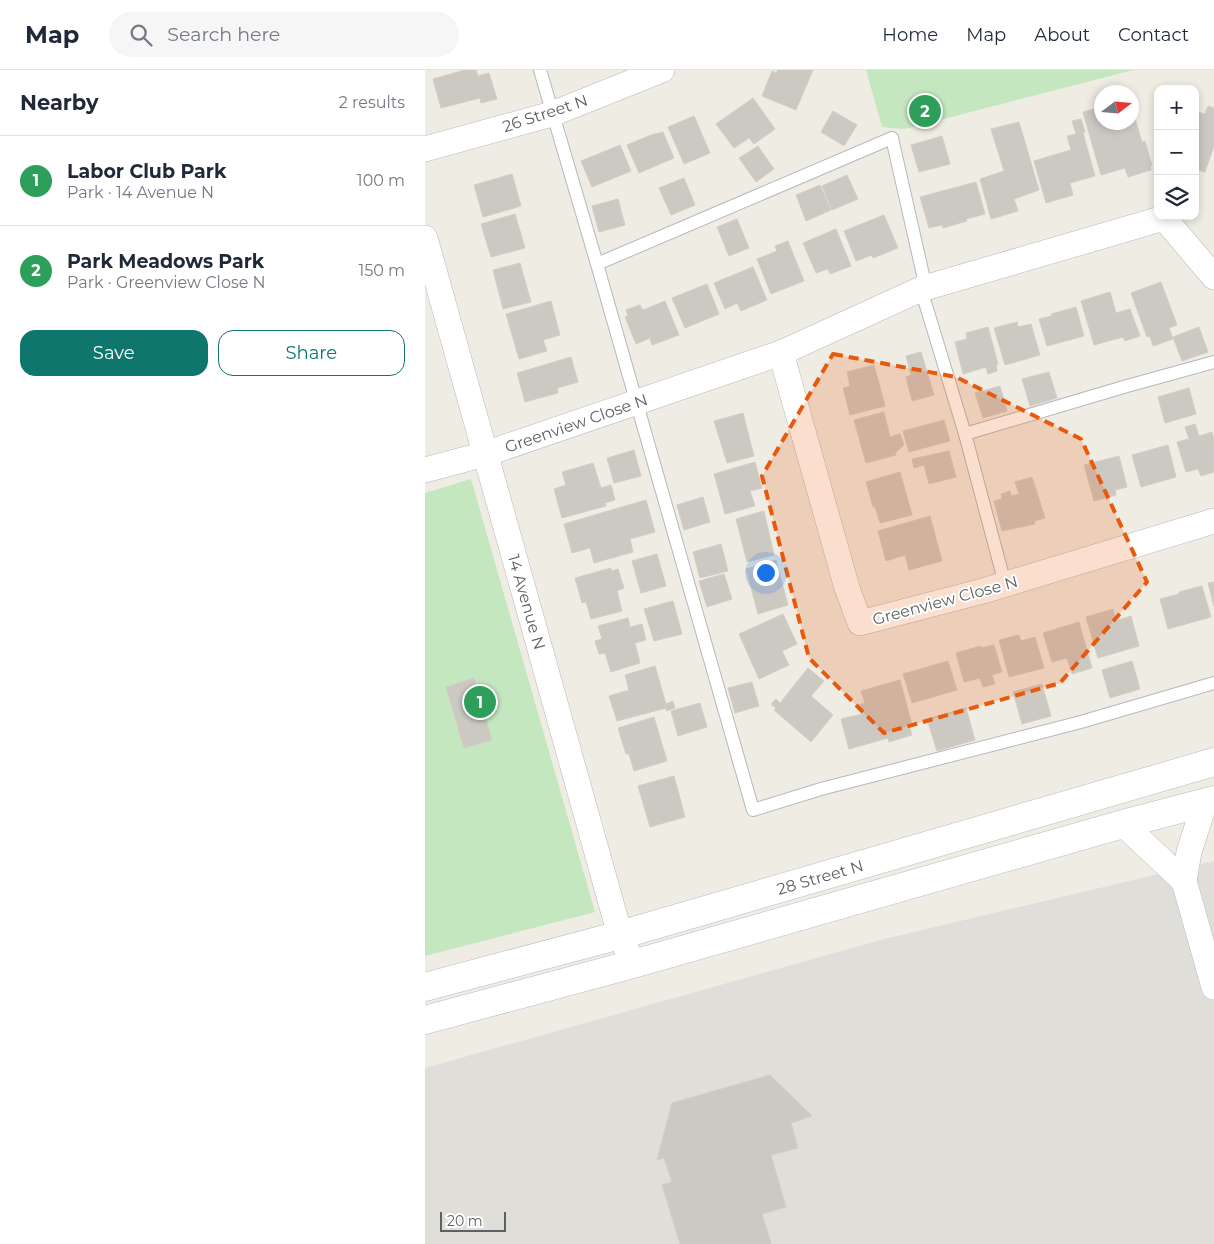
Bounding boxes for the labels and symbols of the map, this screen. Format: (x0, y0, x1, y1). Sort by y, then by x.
north arrow (1094, 85, 1139, 130)
street label: 26 Street N (500, 91, 590, 136)
pin: 2 (909, 92, 941, 130)
street label: Greenview Close N (502, 390, 650, 457)
street label: 14 Avenue N (504, 552, 549, 652)
your location (753, 560, 779, 586)
street label: Greenview Close N (870, 572, 1020, 629)
pin: 1 (464, 683, 496, 721)
street label: 28 Street N (775, 856, 866, 899)
scale bar (440, 1209, 506, 1232)

